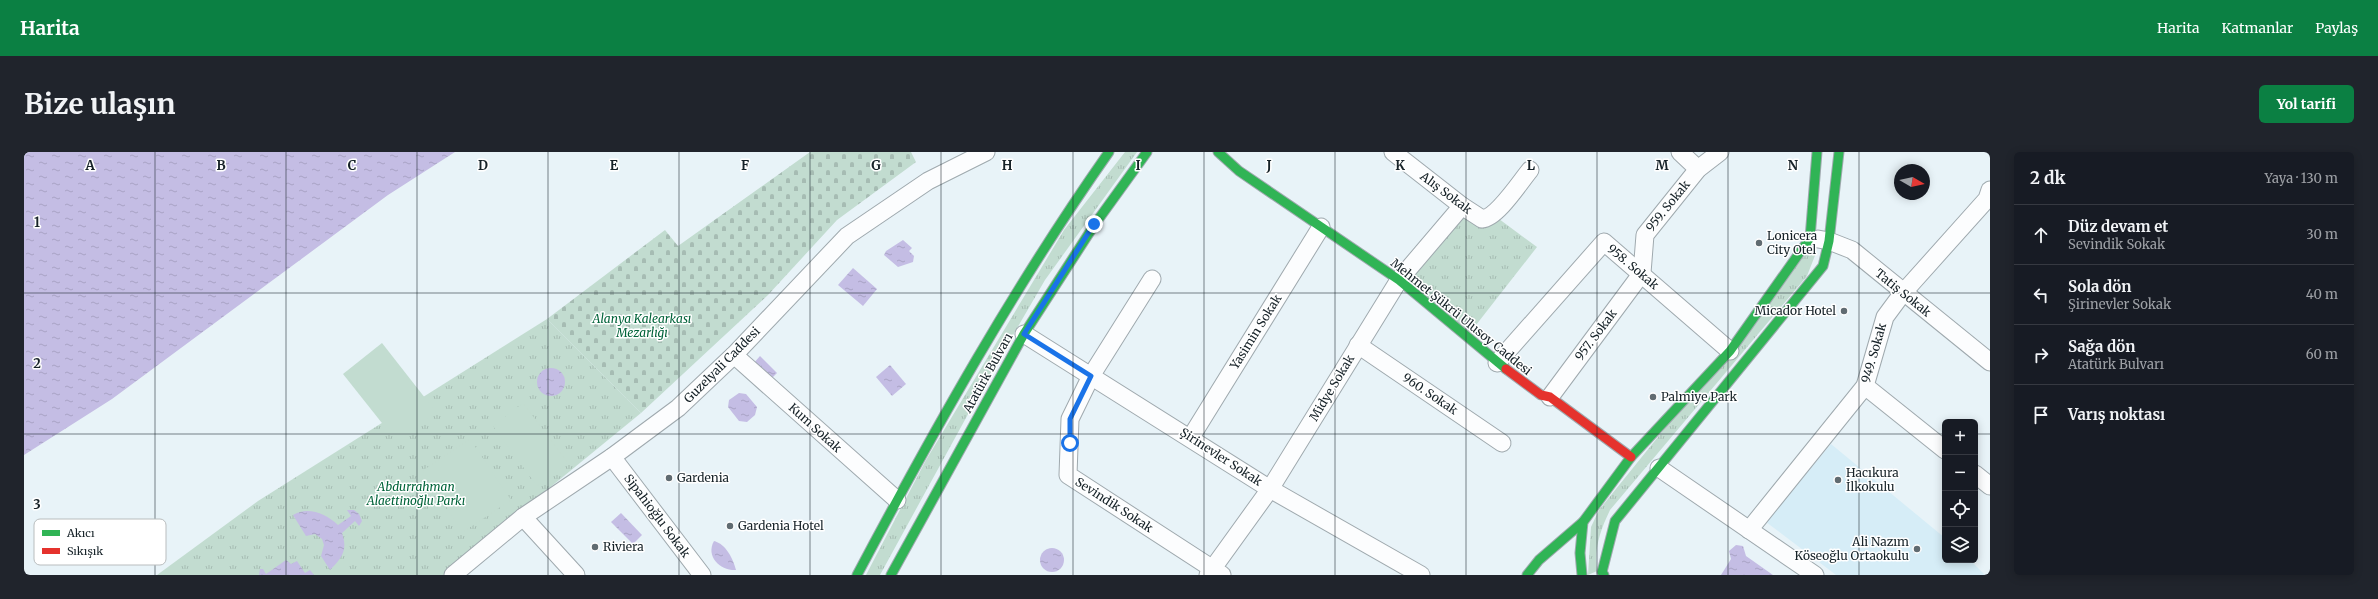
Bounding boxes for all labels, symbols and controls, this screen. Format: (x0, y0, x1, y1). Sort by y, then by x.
text: Harita (20, 16, 80, 40)
text: Harita (2157, 19, 2199, 37)
text: Katmanlar (2221, 19, 2293, 37)
text: Paylaş (2315, 19, 2358, 37)
button: Yol tarifi (2259, 85, 2354, 123)
text: Bize ulaşın (24, 86, 175, 122)
text: A (84, 157, 95, 174)
text: B (216, 157, 226, 174)
text: C (348, 157, 357, 174)
text: D (478, 157, 488, 174)
text: E (610, 157, 619, 174)
text: F (741, 157, 749, 174)
text: G (871, 157, 881, 174)
text: H (1002, 157, 1013, 174)
text: I (1135, 157, 1141, 174)
text: J (1265, 157, 1272, 174)
text: K (1395, 157, 1405, 174)
text: L (1527, 157, 1536, 174)
text: M (1655, 157, 1669, 174)
text: N (1788, 157, 1799, 174)
north arrow (1894, 164, 1930, 200)
text: 2 dk (2030, 167, 2066, 189)
street label: Alış Sokak (1417, 168, 1475, 217)
text: Yaya · 130 m (2265, 170, 2338, 187)
street label: 959. Sokak (1642, 177, 1693, 234)
text: 1 (34, 214, 40, 231)
route end (1085, 215, 1103, 233)
text: Düz devam et (2068, 217, 2168, 236)
icon: ahead (2030, 224, 2052, 246)
text: 30 m (2306, 226, 2338, 243)
place label: Lonicera City Otel (1767, 228, 1818, 257)
text: Sevindik Sokak (2068, 236, 2165, 253)
marker: Lonicera City Otel (1754, 238, 1764, 248)
street label: 958. Sokak (1605, 241, 1662, 293)
street label: Mehmet Şükrü Ulusoy Caddesi (1388, 255, 1535, 378)
street label: Tatiş Sokak (1872, 265, 1935, 320)
text: Sola dön (2068, 277, 2131, 296)
icon: left (2030, 284, 2052, 306)
text: 40 m (2306, 286, 2338, 303)
street label: Yasimin Sokak (1226, 291, 1285, 373)
text: Şirinevler Sokak (2068, 296, 2171, 313)
place label: Micador Hotel (1754, 303, 1836, 318)
street label: 957. Sokak (1571, 306, 1620, 363)
marker: Micador Hotel (1839, 306, 1849, 316)
park label: Alanya Kalearkası Mezarlığı (592, 311, 691, 340)
street label: 949. Sokak (1858, 321, 1889, 385)
street label: Guzelyali Caddesi (681, 323, 763, 406)
street label: Atatürk Bulvarı (959, 330, 1016, 416)
text: Sağa dön (2068, 337, 2135, 356)
icon: right (2030, 344, 2052, 366)
text: 60 m (2306, 346, 2338, 363)
street label: Midye Sokak (1306, 352, 1357, 424)
text: 2 (33, 355, 41, 372)
text: Atatürk Bulvarı (2068, 356, 2164, 373)
street label: 960. Sokak (1400, 370, 1461, 418)
place label: Palmiye Park (1661, 389, 1737, 404)
marker: Palmiye Park (1648, 392, 1658, 402)
street label: Kum Sokak (786, 400, 845, 456)
icon: arrive (2030, 404, 2052, 426)
text: Varış noktası (2068, 405, 2165, 424)
map controls (1942, 419, 1978, 563)
button: + (1942, 419, 1978, 455)
street label: Şirinevler Sokak (1177, 424, 1266, 489)
route start (1061, 434, 1079, 452)
button: − (1942, 455, 1978, 491)
place label: Hacıkura İlkokulu (1846, 465, 1899, 494)
place label: Gardenia (677, 470, 730, 485)
street label: Sipahioğlu Sokak (621, 471, 694, 561)
marker: Gardenia (664, 473, 674, 483)
street label: Sevindik Sokak (1073, 474, 1156, 536)
marker: Hacıkura İlkokulu (1833, 475, 1843, 485)
park label: Abdurrahman Alaettinoğlu Parkı (366, 479, 465, 508)
button: locate (1942, 491, 1978, 527)
text: 3 (33, 496, 41, 513)
place label: Gardenia Hotel (738, 518, 824, 533)
legend (34, 519, 166, 565)
marker: Gardenia Hotel (725, 521, 735, 531)
text: Akıcı (66, 526, 95, 540)
button: layers (1942, 527, 1978, 563)
place label: Ali Nazım Köseoğlu Ortaokulu (1794, 534, 1909, 563)
place label: Riviera (603, 539, 644, 554)
marker: Riviera (590, 542, 600, 552)
text: Sıkışık (67, 544, 103, 558)
marker: Ali Nazım Köseoğlu Ortaokulu (1912, 544, 1922, 554)

